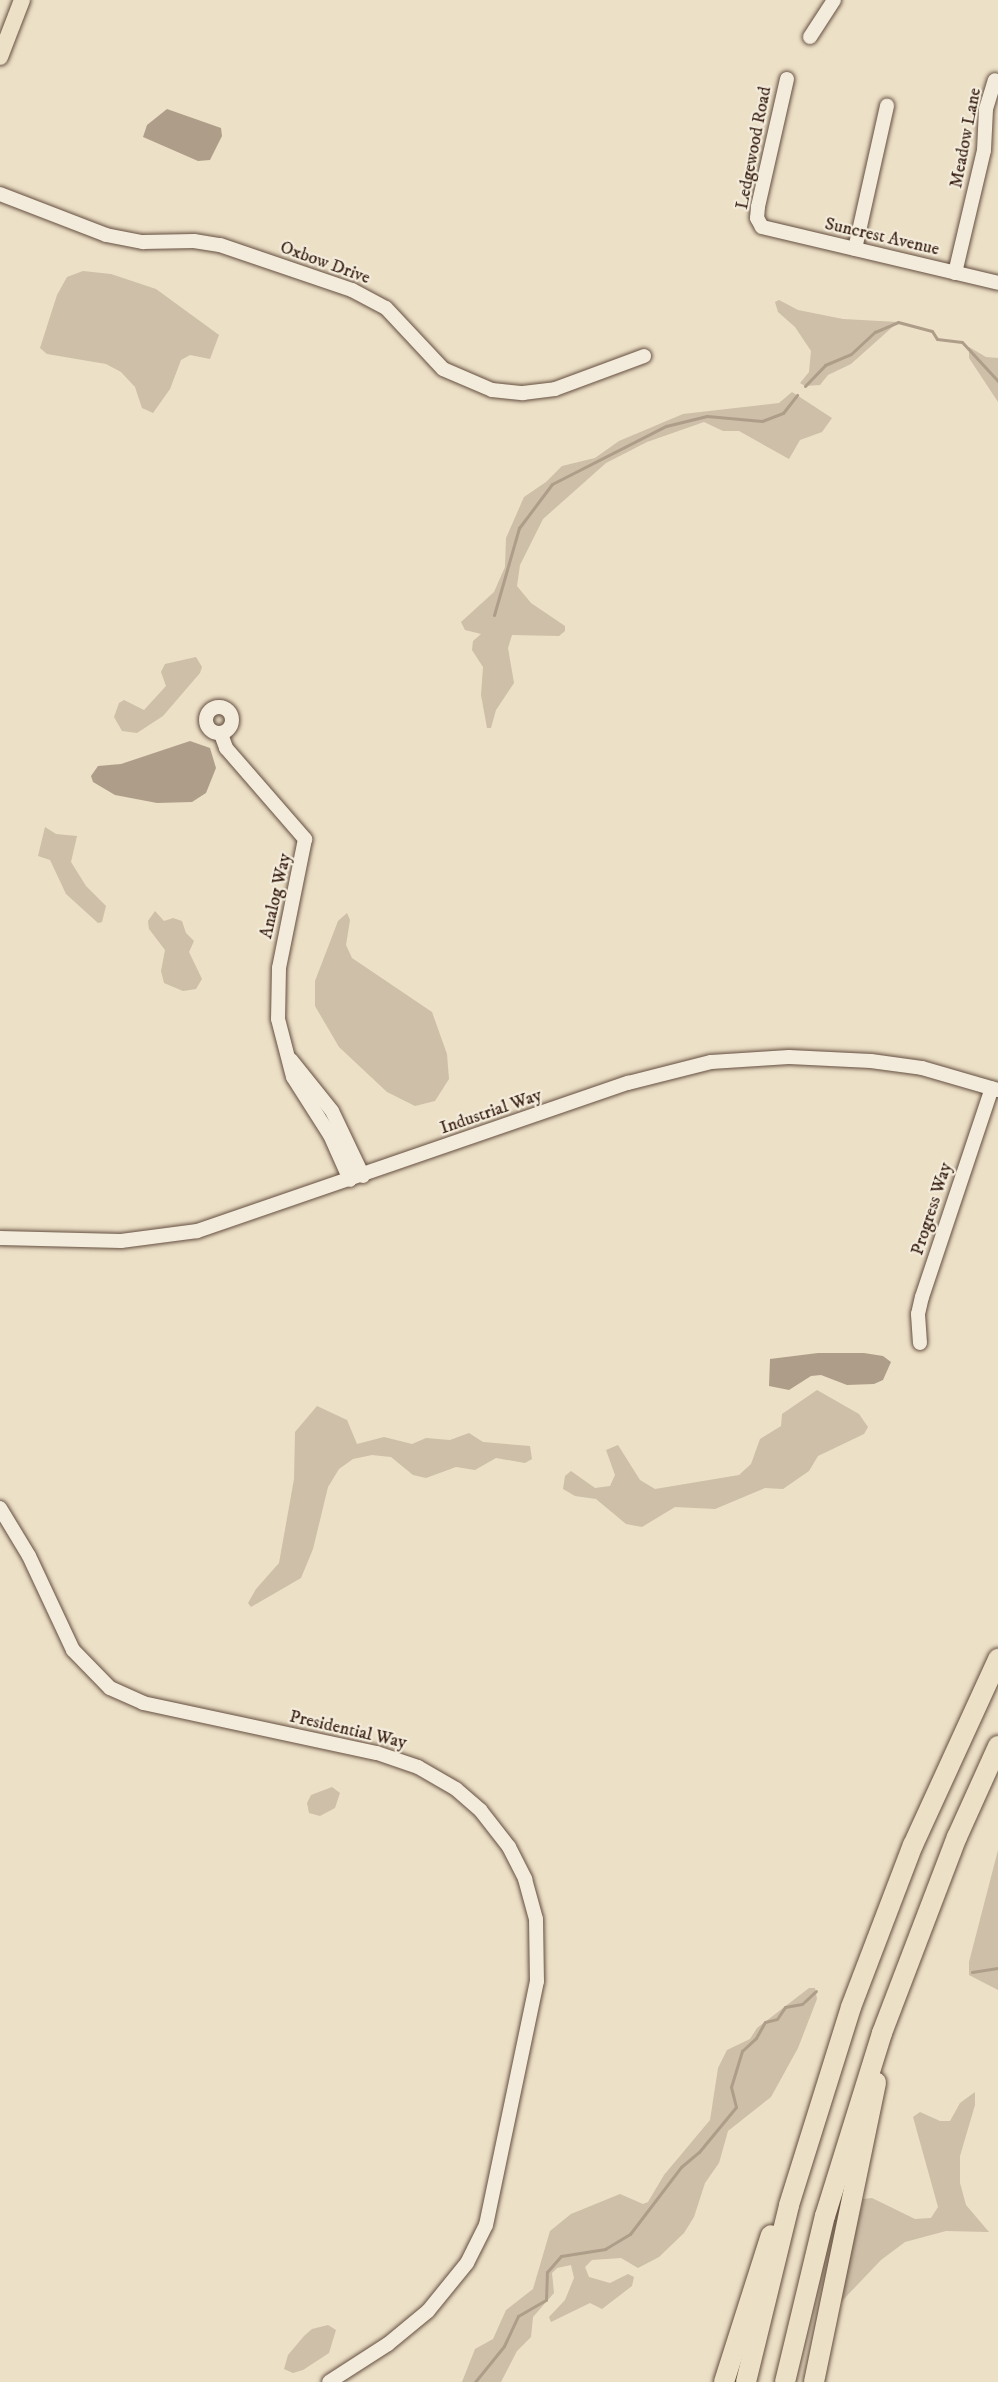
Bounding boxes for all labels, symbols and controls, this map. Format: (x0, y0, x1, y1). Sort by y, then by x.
street label: Ledgewood Road (731, 85, 777, 211)
street label: Meadow Lane (946, 86, 986, 190)
street label: Suncrest Avenue (823, 213, 941, 261)
street label: Oxbow Drive (277, 237, 373, 289)
street label: Analog Way (256, 851, 296, 941)
street label: Industrial Way (437, 1085, 545, 1139)
street label: Progress Way (907, 1160, 957, 1258)
street label: Presidential Way (287, 1706, 409, 1754)

